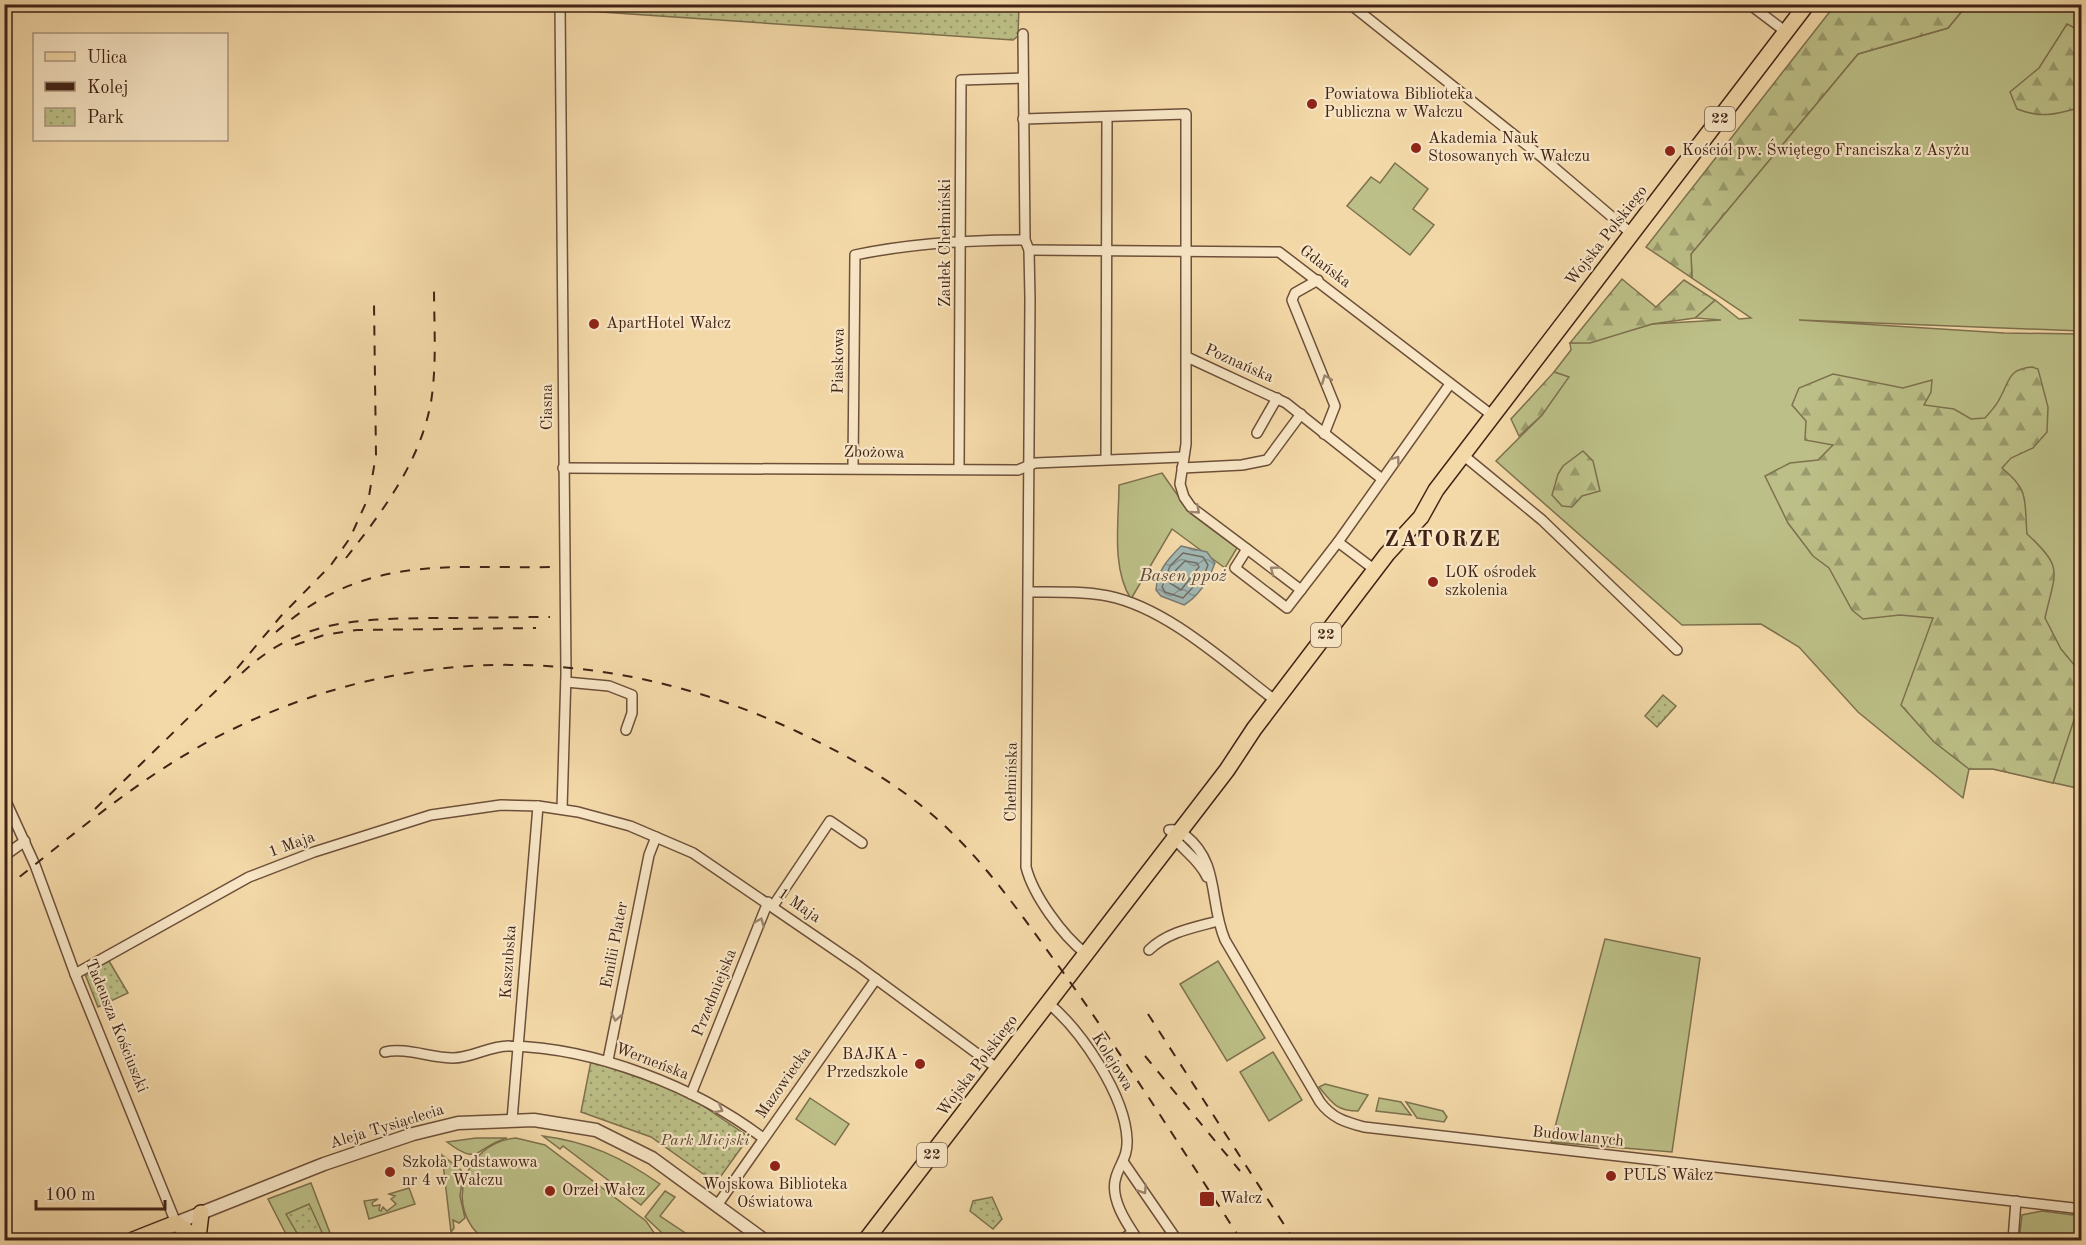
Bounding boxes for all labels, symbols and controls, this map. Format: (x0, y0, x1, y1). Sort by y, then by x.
legend (33, 33, 228, 141)
text: Ulica (87, 49, 128, 67)
text: Kolej (87, 79, 128, 97)
place label: Powiatowa Biblioteka Publiczna w Wałczu (1324, 87, 1473, 121)
marker: Powiatowa Biblioteka Publiczna w Wałczu (1305, 97, 1319, 111)
road number: 22 (1705, 107, 1735, 131)
text: Park (87, 109, 124, 127)
place label: Akademia Nauk Stosowanych w Wałczu (1428, 131, 1590, 165)
place label: Kościół pw. Świętego Franciszka z Asyżu (1682, 138, 1970, 159)
marker: Akademia Nauk Stosowanych w Wałczu (1409, 141, 1423, 155)
marker: Kościół pw. Świętego Franciszka z Asyżu (1663, 144, 1677, 158)
street label: Zaułek Chełmiński (938, 179, 954, 307)
street label: Wojska Polskiego (1563, 183, 1651, 289)
street label: Gdańska (1296, 243, 1354, 291)
place label: ApartHotel Wałcz (606, 316, 731, 332)
marker: ApartHotel Wałcz (587, 317, 601, 331)
street label: Piaskowa (830, 328, 848, 394)
street label: Poznańska (1202, 342, 1276, 386)
one-way arrow (1321, 374, 1333, 385)
street label: Ciasna (540, 384, 556, 430)
street label: Zbożowa (843, 444, 905, 462)
one-way arrow (1389, 455, 1400, 466)
one-way arrow (1189, 503, 1199, 514)
district label: ZATORZE (1385, 529, 1501, 551)
place label: LOK ośrodek szkolenia (1445, 565, 1537, 599)
one-way arrow (1270, 566, 1281, 577)
water label: Basen ppoż (1138, 567, 1227, 585)
marker: LOK ośrodek szkolenia (1426, 575, 1440, 589)
road number: 22 (1311, 623, 1341, 647)
street label: Chełmińska (1003, 742, 1021, 822)
street label: 1 Maja (267, 829, 317, 861)
street label: 1 Maja (775, 886, 823, 926)
street label: Emilii Plater (599, 900, 631, 990)
one-way arrow (752, 918, 765, 928)
street label: Kaszubska (498, 924, 520, 999)
street label: Przedmiejska (690, 947, 740, 1039)
street label: Tadeusza Kościuszki (82, 957, 150, 1095)
one-way arrow (610, 1012, 623, 1022)
street label: Wojska Polskiego (935, 1012, 1021, 1120)
street label: Kolejowa (1088, 1030, 1136, 1094)
street label: Werneńska (613, 1041, 691, 1083)
street label: Mazowiecka (754, 1044, 815, 1122)
place label: BAJKA - Przedszkole (826, 1047, 908, 1081)
marker: BAJKA - Przedszkole (913, 1057, 927, 1071)
street label: Aleja Tysiąclecia (328, 1102, 446, 1152)
one-way arrow (712, 1102, 723, 1113)
street label: Budowlanych (1531, 1124, 1625, 1150)
park label: Park Miejski (660, 1133, 750, 1149)
road number: 22 (917, 1143, 947, 1167)
place label: Szkoła Podstawowa nr 4 w Wałczu (402, 1155, 538, 1189)
marker: Wojskowa Biblioteka Oświatowa (768, 1159, 782, 1173)
marker: Szkoła Podstawowa nr 4 w Wałczu (383, 1165, 397, 1179)
place label: PULS Wałcz (1623, 1168, 1713, 1184)
marker: PULS Wałcz (1604, 1169, 1618, 1183)
scale bar (36, 1173, 165, 1211)
place label: Wojskowa Biblioteka Oświatowa (702, 1177, 848, 1211)
place label: Orzeł Wałcz (562, 1183, 645, 1199)
marker: Orzeł Wałcz (543, 1184, 557, 1198)
one-way arrow (1136, 1184, 1147, 1195)
text: 100 m (45, 1186, 96, 1204)
marker: Wałcz (1198, 1190, 1216, 1208)
place label: Wałcz (1220, 1191, 1262, 1207)

